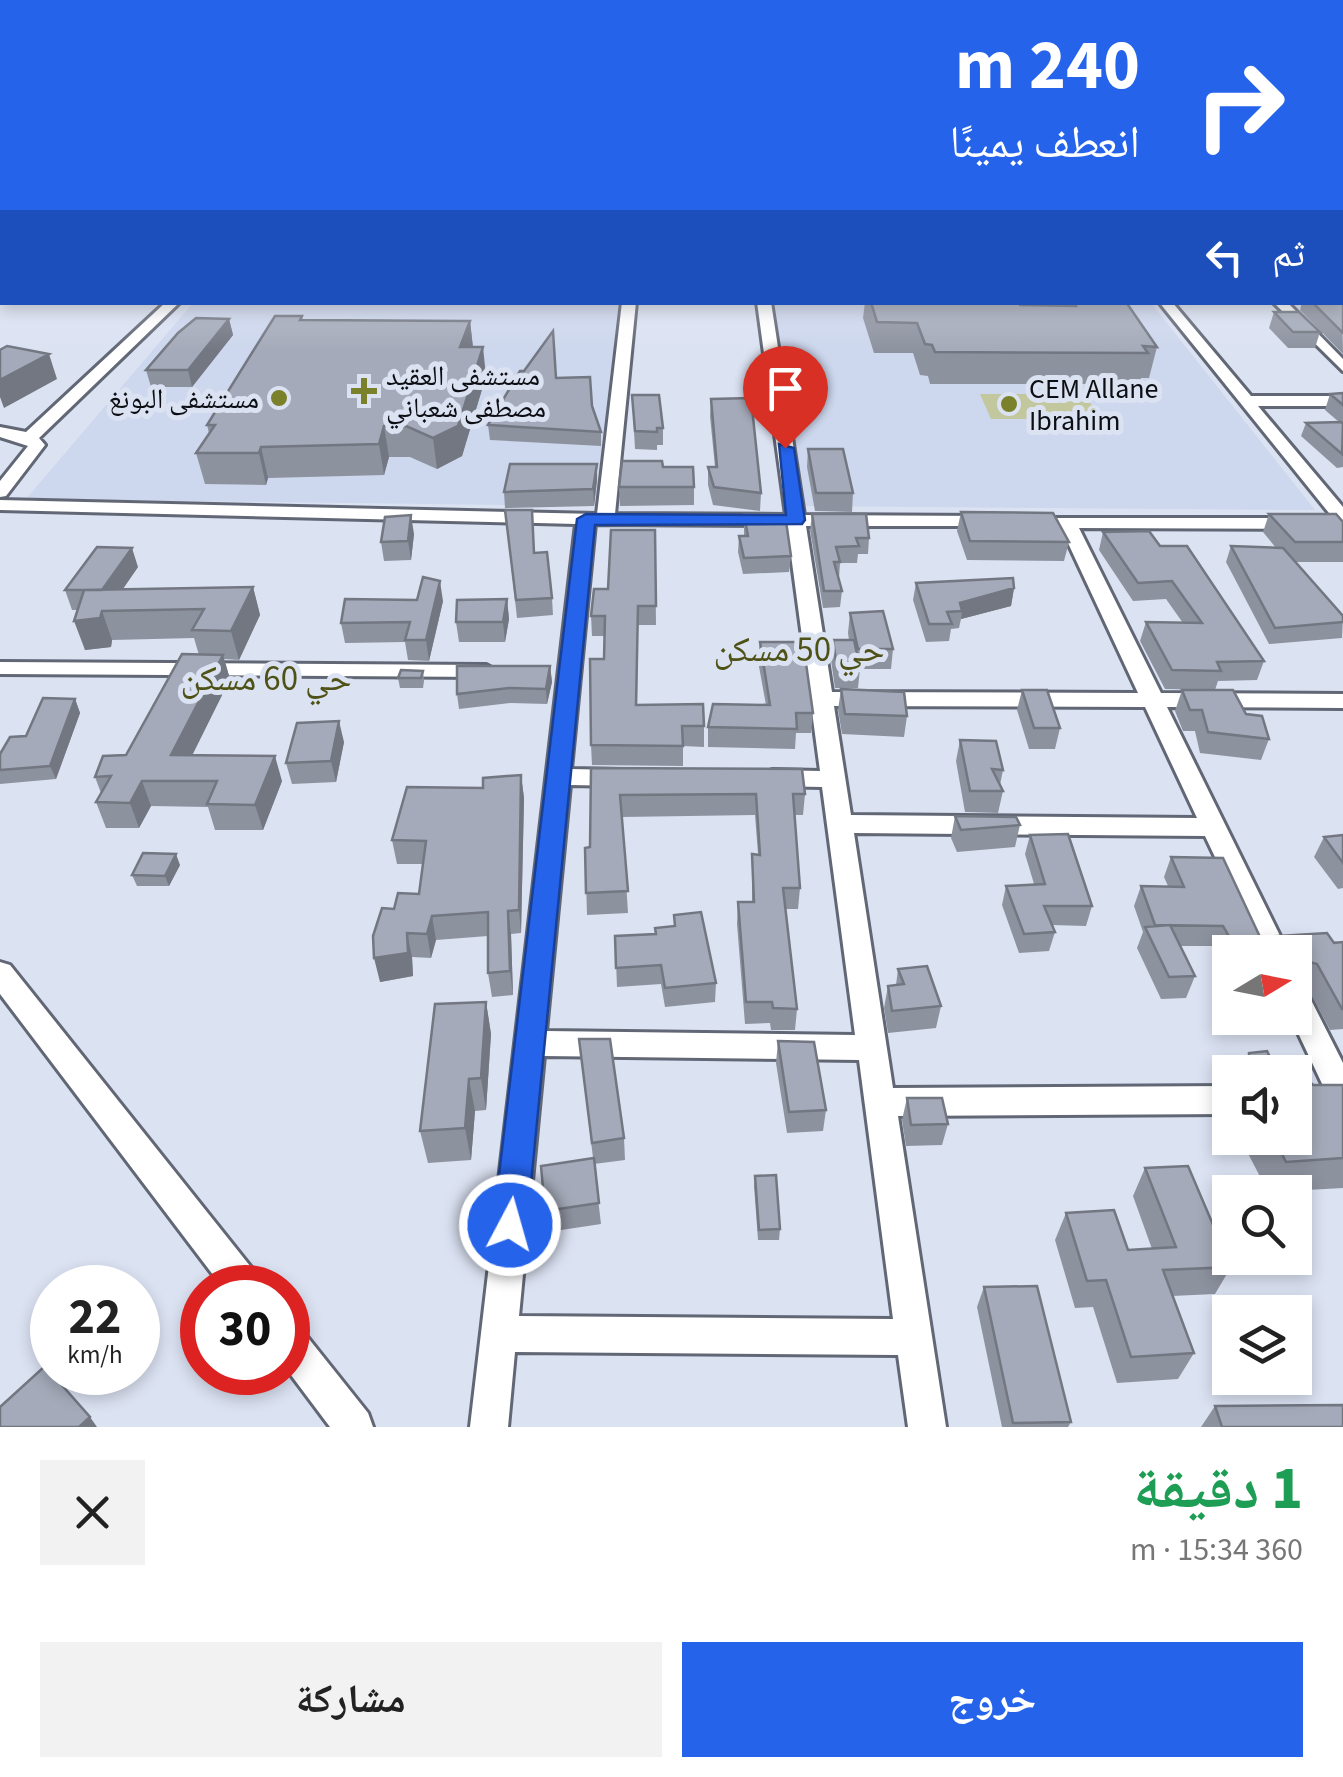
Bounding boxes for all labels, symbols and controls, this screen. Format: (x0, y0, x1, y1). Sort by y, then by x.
text: 240 m (955, 16, 1140, 116)
icon: right (1175, 40, 1305, 170)
text: انعطف يمينًا (949, 111, 1140, 175)
text: ثم (1272, 227, 1305, 281)
icon: left (1197, 230, 1252, 285)
pin (743, 346, 828, 449)
place label: مستشفى العقيد مصطفى شعباني (386, 356, 546, 430)
icon: arrive (758, 361, 813, 416)
place label: CEM Allane Ibrahim (1029, 369, 1159, 441)
marker: مستشفى العقيد مصطفى شعباني (351, 378, 377, 404)
place label: مستشفى البونغ (108, 379, 259, 419)
marker: مستشفى البونغ (268, 387, 290, 409)
marker: CEM Allane Ibrahim (998, 393, 1020, 415)
district label: حي 50 مسكن (714, 625, 884, 677)
district label: حي 60 مسكن (181, 654, 351, 706)
north arrow (1212, 935, 1312, 1035)
map controls (1212, 935, 1312, 1395)
button: sound (1212, 1055, 1312, 1155)
position arrow (458, 1173, 562, 1277)
button: search (1212, 1175, 1312, 1275)
speed limit sign: 30 (180, 1265, 310, 1395)
text: 22 (69, 1282, 121, 1353)
button: layers (1212, 1295, 1312, 1395)
text: km/h (67, 1337, 123, 1373)
text: 1 دقيقة (1133, 1447, 1303, 1532)
button: close (40, 1460, 145, 1565)
text: 360 m · 15:34 (1130, 1527, 1303, 1573)
button: مشاركة (40, 1642, 662, 1757)
button: خروج (682, 1642, 1303, 1757)

